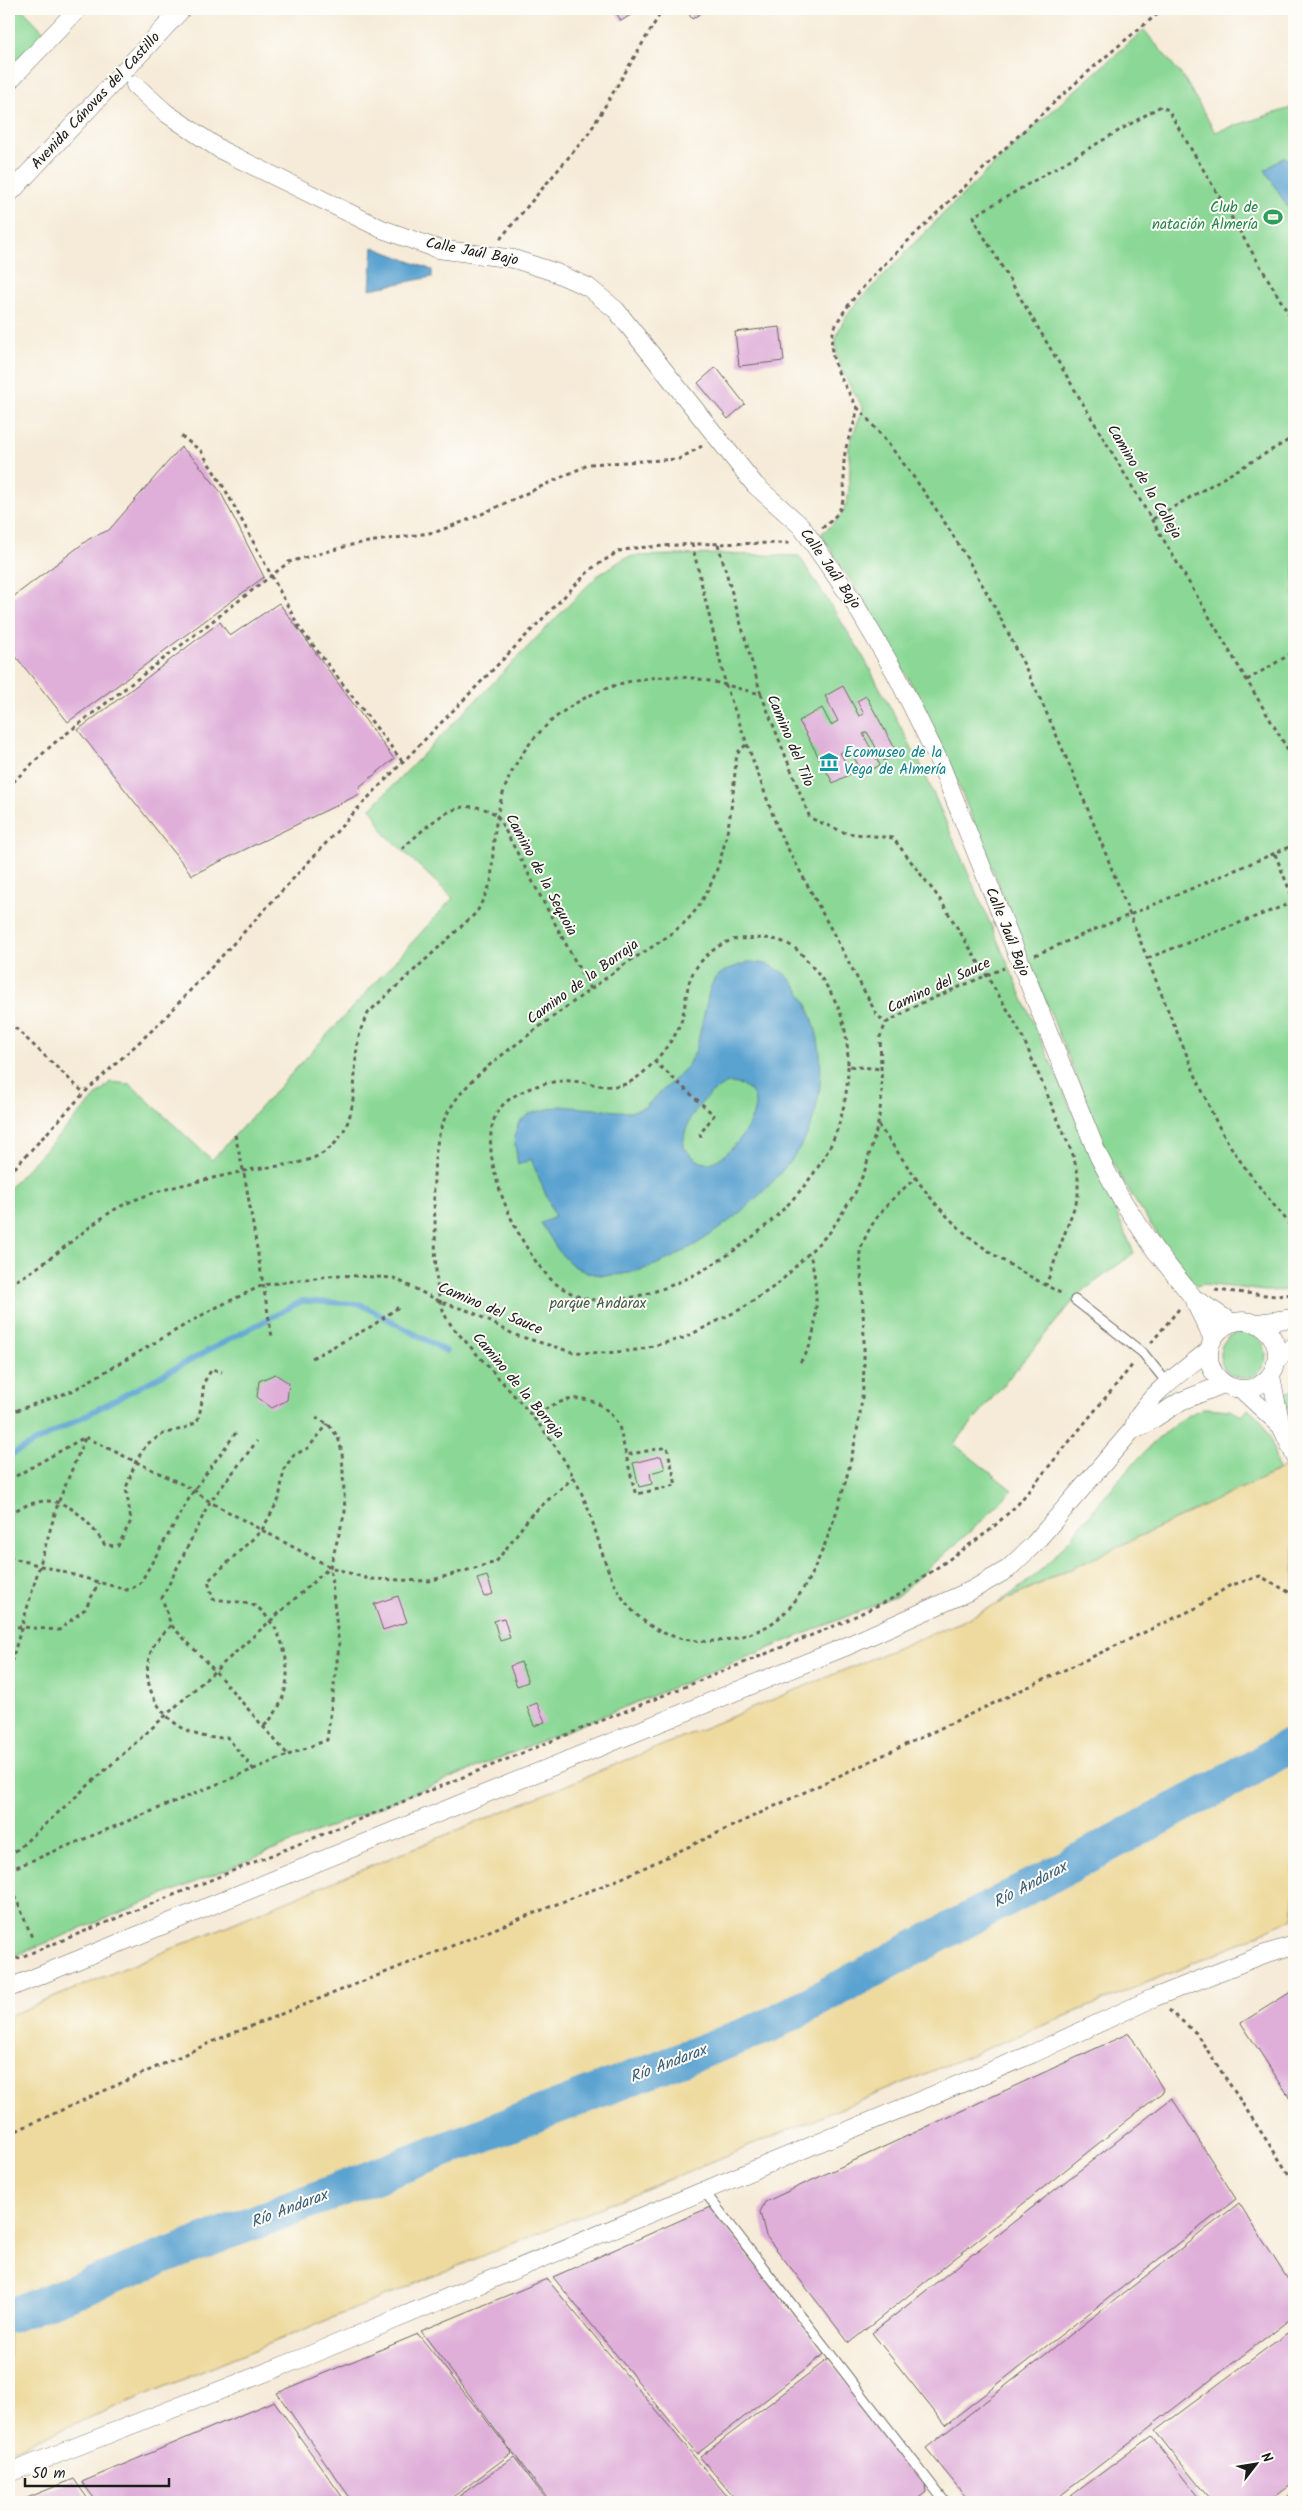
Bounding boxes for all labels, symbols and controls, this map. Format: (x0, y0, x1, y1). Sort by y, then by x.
street label: Avenida Cánovas del Castillo (26, 27, 167, 175)
place label: Club de natación Almería (1152, 196, 1258, 237)
sports icon: Club de natación Almería (1262, 206, 1284, 228)
street label: Calle Jaúl Bajo (423, 231, 521, 273)
street label: Camino de la Colleja (1100, 420, 1188, 544)
street label: Calle Jaúl Bajo (793, 524, 867, 615)
street label: Camino del Tilo (760, 691, 820, 791)
place label: Ecomuseo de la Vega de Almería (844, 741, 946, 782)
museum icon: Ecomuseo de la Vega de Almería (818, 751, 840, 773)
street label: Camino de la Sequoia (499, 809, 583, 941)
street label: Calle Jaúl Bajo (978, 884, 1036, 980)
street label: Camino de la Borraja (522, 933, 644, 1031)
street label: Camino del Sauce (883, 951, 995, 1021)
street label: Camino del Sauce (434, 1276, 546, 1342)
park label: parque Andarax (549, 1292, 647, 1316)
street label: Camino de la Borraja (466, 1327, 570, 1445)
water label: Río Andarax (989, 1854, 1073, 1915)
water label: Río Andarax (626, 2037, 712, 2090)
water label: Río Andarax (247, 2182, 333, 2235)
north arrow (1230, 2438, 1280, 2488)
text: N (1255, 2448, 1278, 2467)
scale bar (25, 2456, 169, 2488)
text: 50 m (32, 2462, 66, 2486)

